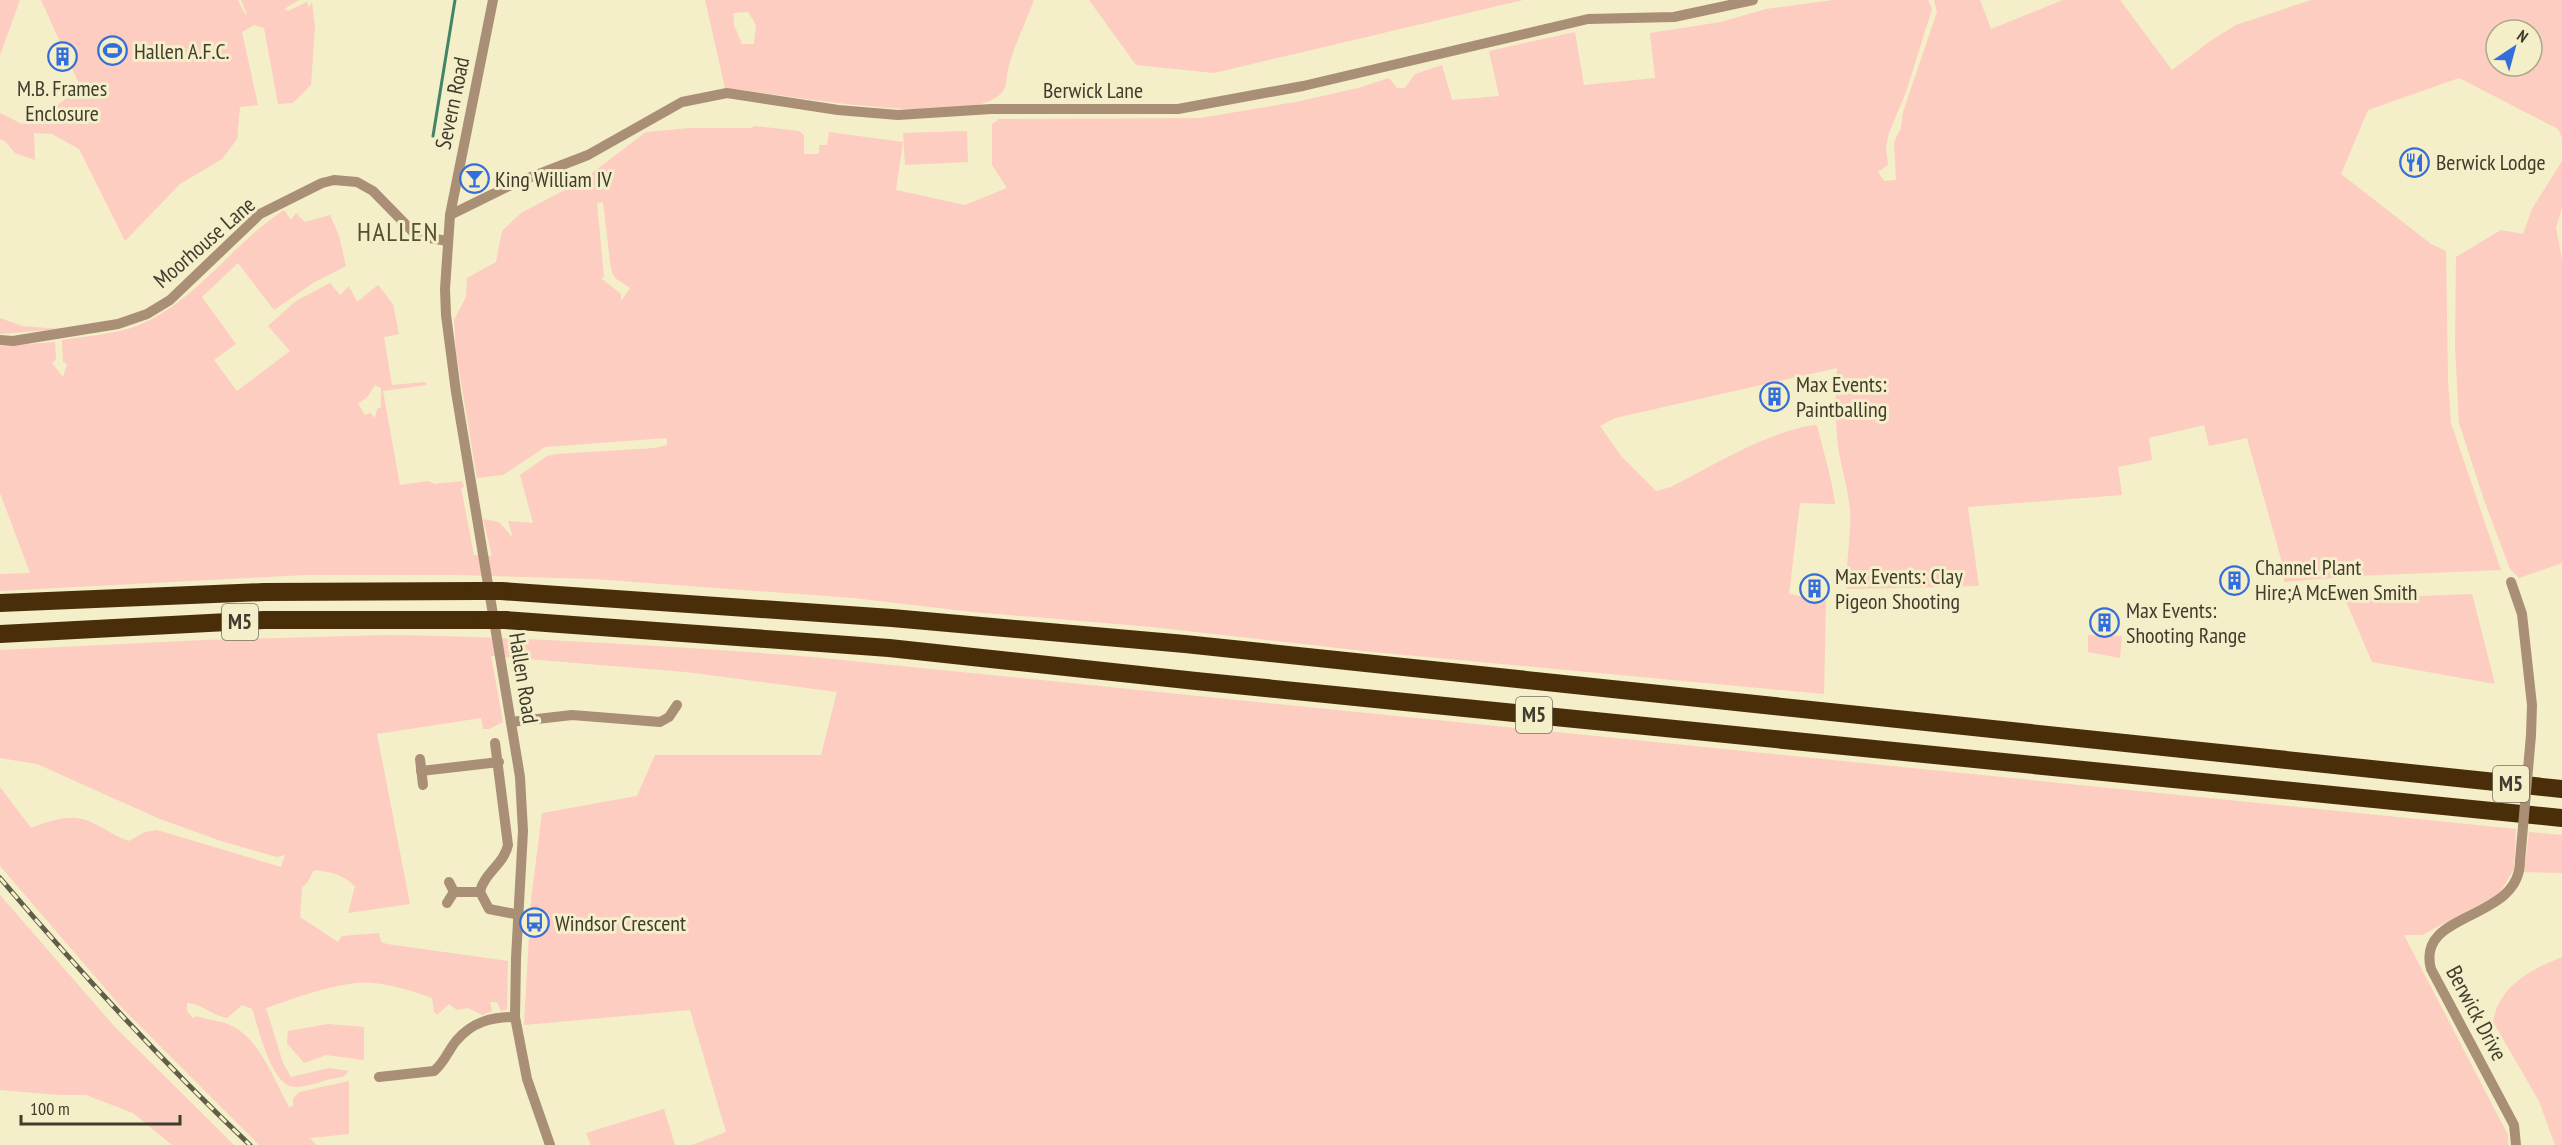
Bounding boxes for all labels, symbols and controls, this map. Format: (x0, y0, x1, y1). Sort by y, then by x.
north arrow (2484, 18, 2544, 78)
text: N (2513, 25, 2532, 46)
sports icon: Hallen A.F.C. (97, 35, 129, 67)
place label: Hallen A.F.C. (134, 37, 229, 65)
building icon: M.B. Frames Enclosure (46, 40, 78, 72)
street label: Severn Road (429, 54, 475, 152)
place label: M.B. Frames Enclosure (17, 74, 107, 127)
street label: Berwick Lane (1043, 76, 1143, 104)
restaurant icon: Berwick Lodge (2399, 146, 2431, 178)
place label: Berwick Lodge (2436, 148, 2546, 176)
bar icon: King William IV (458, 163, 490, 195)
place label: King William IV (495, 165, 613, 193)
street label: Moorhouse Lane (148, 190, 260, 294)
district label: HALLEN (357, 215, 439, 248)
place label: Max Events: Paintballing (1796, 370, 1887, 423)
building icon: Max Events: Paintballing (1759, 381, 1791, 413)
place label: Channel Plant Hire;A McEwen Smith (2255, 553, 2418, 606)
place label: Max Events: Clay Pigeon Shooting (1835, 562, 1963, 615)
building icon: Channel Plant Hire;A McEwen Smith (2218, 564, 2250, 596)
building icon: Max Events: Clay Pigeon Shooting (1798, 573, 1830, 605)
place label: Max Events: Shooting Range (2126, 596, 2246, 649)
road number: M5 (222, 604, 258, 640)
building icon: Max Events: Shooting Range (2089, 607, 2121, 639)
street label: Hallen Road (503, 630, 545, 726)
road number: M5 (1516, 697, 1552, 733)
road number: M5 (2493, 766, 2529, 802)
bus stop icon: Windsor Crescent (518, 907, 550, 939)
place label: Windsor Crescent (555, 909, 686, 937)
street label: Berwick Drive (2440, 961, 2514, 1065)
scale bar (21, 1088, 180, 1126)
text: 100 m (30, 1097, 70, 1120)

